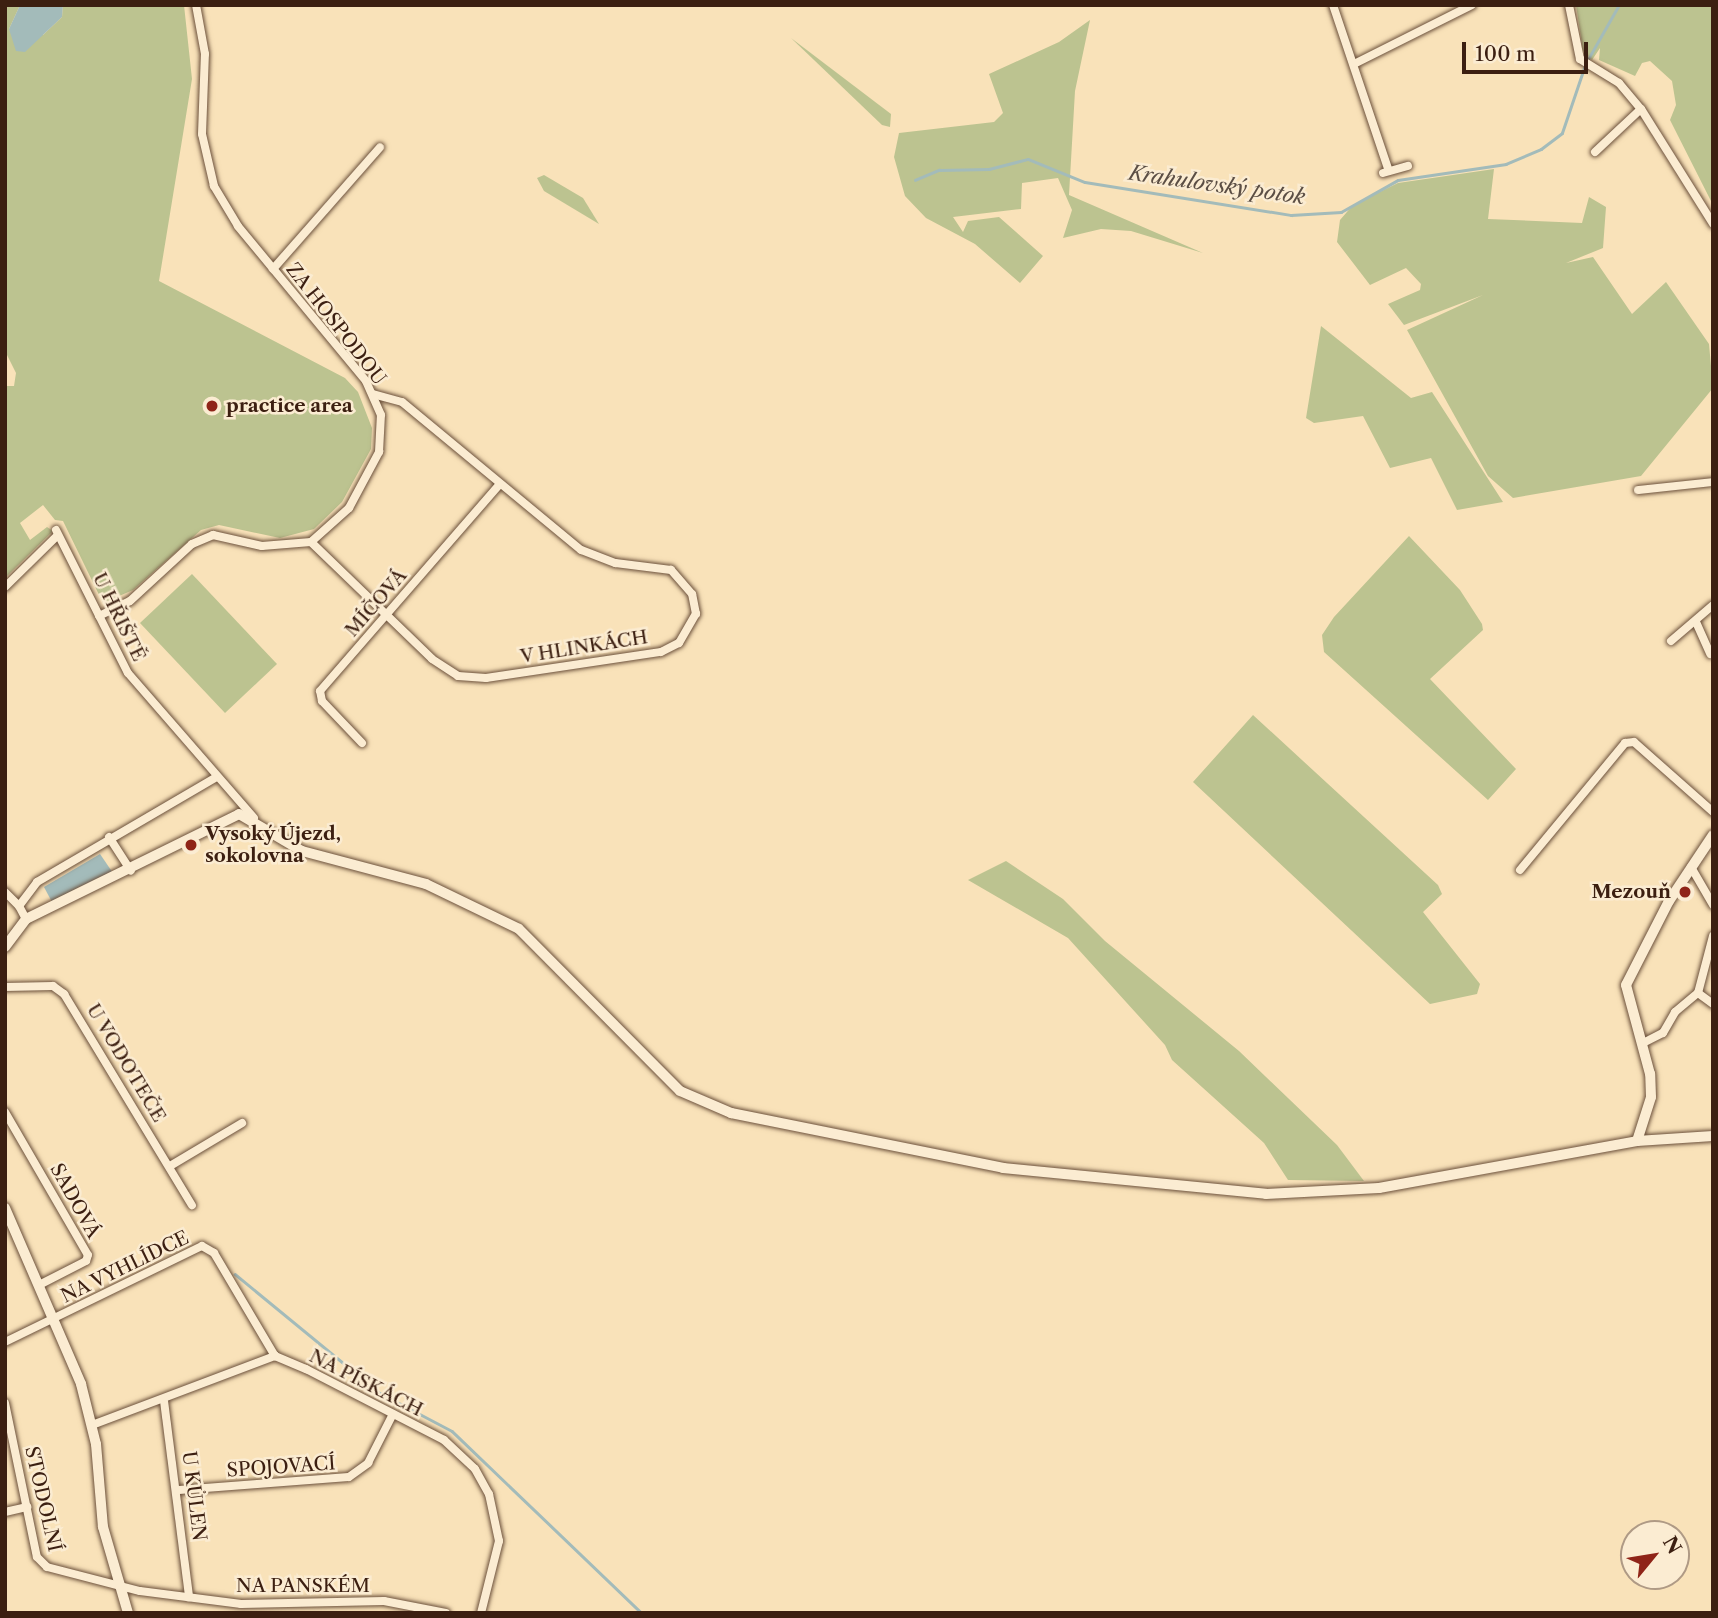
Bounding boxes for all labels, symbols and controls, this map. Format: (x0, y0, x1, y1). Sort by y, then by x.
scale bar (1466, 28, 1592, 72)
text: 100 m (1475, 41, 1536, 66)
water label: Krahulovský potok (1127, 160, 1307, 210)
street label: ZA HOSPODOU (281, 258, 391, 390)
place label: practice area (226, 395, 353, 417)
marker: practice area (204, 398, 220, 414)
street label: MÍČOVÁ (340, 564, 412, 642)
street label: U HŘIŠTĚ (88, 569, 150, 665)
street label: V HLINKÁCH (518, 626, 650, 668)
place label: Vysoký Újezd, sokolovna (205, 823, 341, 867)
marker: Vysoký Újezd, sokolovna (183, 837, 199, 853)
place label: Mezouň (1591, 881, 1671, 903)
marker: Mezouň (1677, 884, 1693, 900)
street label: U VODOTEČE (82, 999, 170, 1127)
street label: SADOVÁ (45, 1160, 105, 1242)
street label: NA VYHLÍDCE (57, 1226, 193, 1308)
street label: NA PÍSKÁCH (305, 1344, 427, 1422)
street label: STODOLNÍ (20, 1444, 66, 1554)
street label: U KŮLEN (177, 1450, 211, 1542)
street label: SPOJOVACÍ (226, 1452, 336, 1482)
north arrow (1620, 1520, 1690, 1590)
text: N (1658, 1532, 1686, 1558)
street label: NA PANSKÉM (236, 1575, 370, 1597)

